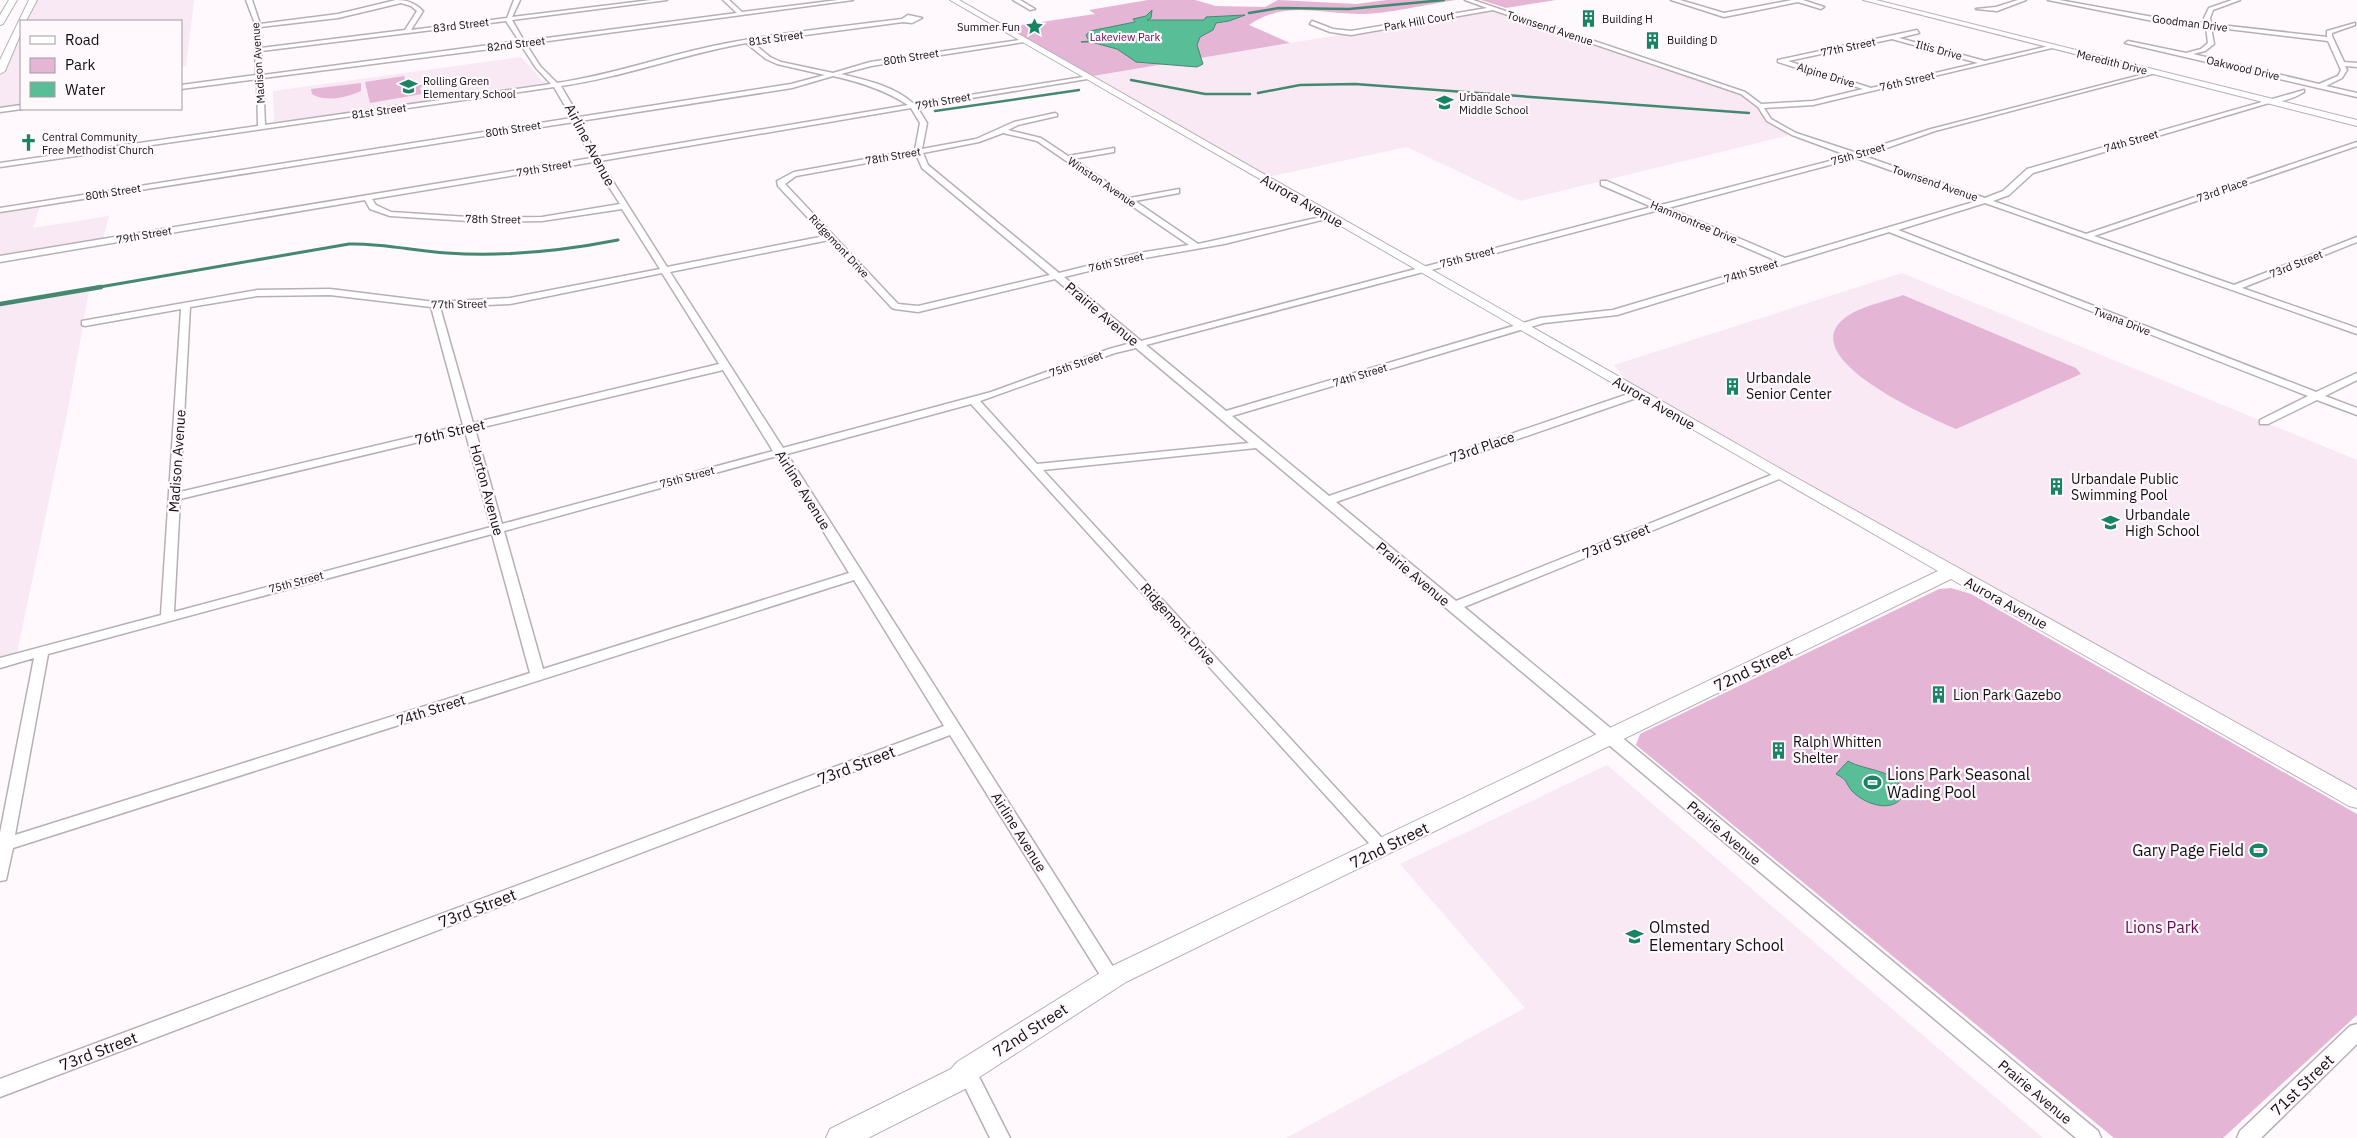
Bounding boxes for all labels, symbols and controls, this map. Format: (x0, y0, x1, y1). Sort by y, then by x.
street label: Townsend Avenue (1505, 7, 1595, 49)
street label: Park Hill Court (1383, 8, 1455, 34)
building icon: Building H (1578, 9, 1598, 29)
street label: Goodman Drive (2151, 11, 2229, 35)
place label: Building H (1602, 12, 1653, 26)
street label: 83rd Street (432, 15, 490, 35)
place icon: Summer Fun (1024, 17, 1044, 37)
legend (20, 20, 182, 110)
place label: Summer Fun (957, 20, 1020, 34)
street label: Madison Avenue (248, 22, 268, 104)
street label: 81st Street (748, 27, 804, 49)
text: Road (65, 30, 100, 49)
park label: Lakeview Park (1090, 30, 1160, 44)
building icon: Building D (1643, 30, 1663, 50)
street label: 82nd Street (486, 33, 546, 55)
place label: Building D (1667, 33, 1717, 47)
street label: 77th Street (1819, 34, 1877, 60)
street label: Iltis Drive (1914, 37, 1964, 63)
street label: 80th Street (882, 46, 940, 68)
street label: Meredith Drive (2075, 46, 2149, 78)
street label: Oakwood Drive (2205, 53, 2281, 83)
text: Park (65, 55, 95, 74)
street label: Alpine Drive (1795, 60, 1857, 90)
street label: 76th Street (1878, 68, 1936, 94)
place label: Rolling Green Elementary School (423, 74, 516, 101)
school or university icon: Rolling Green Elementary School (399, 77, 419, 97)
text: Water (65, 80, 106, 99)
street label: 79th Street (914, 89, 972, 113)
place label: Urbandale Middle School (1459, 90, 1529, 117)
school or university icon: Urbandale Middle School (1435, 93, 1455, 113)
street label: 81st Street (351, 100, 407, 122)
street label: Airline Avenue (561, 101, 619, 190)
street label: 80th Street (484, 118, 542, 140)
street label: 74th Street (2102, 127, 2160, 155)
place label: Central Community Free Methodist Church (42, 130, 154, 157)
church icon: Central Community Free Methodist Church (18, 133, 38, 153)
street label: 75th Street (1829, 140, 1887, 168)
street label: 78th Street (864, 144, 922, 168)
street label: Winston Avenue (1065, 154, 1139, 210)
street label: 79th Street (515, 156, 573, 180)
street label: Townsend Avenue (1890, 162, 1980, 204)
street label: Aurora Avenue (1257, 170, 1347, 232)
street label: 73rd Place (2195, 175, 2249, 205)
street label: 80th Street (84, 181, 142, 203)
street label: Hammontree Drive (1648, 197, 1740, 247)
street label: Ridgemont Drive (806, 211, 872, 281)
street label: 78th Street (465, 212, 521, 226)
street label: 79th Street (115, 223, 173, 247)
street label: 75th Street (1438, 243, 1496, 271)
street label: 73rd Street (2267, 247, 2325, 281)
street label: 76th Street (1087, 249, 1145, 275)
street label: 74th Street (1722, 256, 1780, 286)
street label: Prairie Avenue (1061, 278, 1143, 350)
street label: 77th Street (431, 297, 487, 311)
street label: Twana Drive (2091, 304, 2153, 338)
street label: 75th Street (1047, 348, 1105, 380)
street label: 74th Street (1331, 360, 1389, 390)
place label: Urbandale Senior Center (1746, 369, 1832, 403)
street label: Aurora Avenue (1609, 372, 1699, 434)
building icon: Urbandale Senior Center (1722, 376, 1742, 396)
street label: Madison Avenue (164, 409, 190, 513)
street label: 76th Street (413, 415, 487, 449)
street label: 73rd Place (1447, 427, 1517, 467)
street label: Horton Avenue (466, 442, 508, 538)
street label: Airline Avenue (771, 447, 835, 533)
street label: 75th Street (658, 463, 716, 491)
place label: Urbandale Public Swimming Pool (2071, 470, 2178, 504)
building icon: Urbandale Public Swimming Pool (2047, 477, 2067, 497)
place label: Urbandale High School (2125, 506, 2200, 540)
school or university icon: Urbandale High School (2101, 513, 2121, 533)
street label: 73rd Street (1579, 519, 1653, 563)
street label: Prairie Avenue (1372, 538, 1454, 610)
street label: 75th Street (267, 568, 325, 596)
street label: Aurora Avenue (1961, 573, 2051, 633)
street label: Ridgemont Drive (1136, 579, 1220, 669)
street label: 72nd Street (1710, 640, 1796, 696)
building icon: Lion Park Gazebo (1929, 685, 1949, 705)
place label: Lion Park Gazebo (1953, 686, 2062, 704)
street label: 74th Street (394, 690, 468, 730)
place label: Ralph Whitten Shelter (1793, 733, 1882, 767)
building icon: Ralph Whitten Shelter (1769, 740, 1789, 760)
street label: 73rd Street (814, 741, 898, 789)
place label: Lions Park Seasonal Wading Pool (1887, 764, 2030, 802)
sports icon: Lions Park Seasonal Wading Pool (1863, 773, 1883, 793)
street label: Airline Avenue (987, 789, 1051, 875)
street label: Prairie Avenue (1683, 797, 1765, 869)
street label: 72nd Street (1346, 817, 1432, 873)
place label: Gary Page Field (2132, 840, 2244, 860)
sports icon: Gary Page Field (2248, 840, 2268, 860)
street label: 73rd Street (435, 884, 519, 932)
place label: Olmsted Elementary School (1649, 917, 1784, 955)
park label: Lions Park (2125, 917, 2200, 937)
school or university icon: Olmsted Elementary School (1625, 926, 1645, 946)
street label: 72nd Street (989, 998, 1071, 1062)
street label: 73rd Street (56, 1027, 140, 1075)
street label: 71st Street (2266, 1050, 2338, 1120)
street label: Prairie Avenue (1994, 1056, 2076, 1128)

